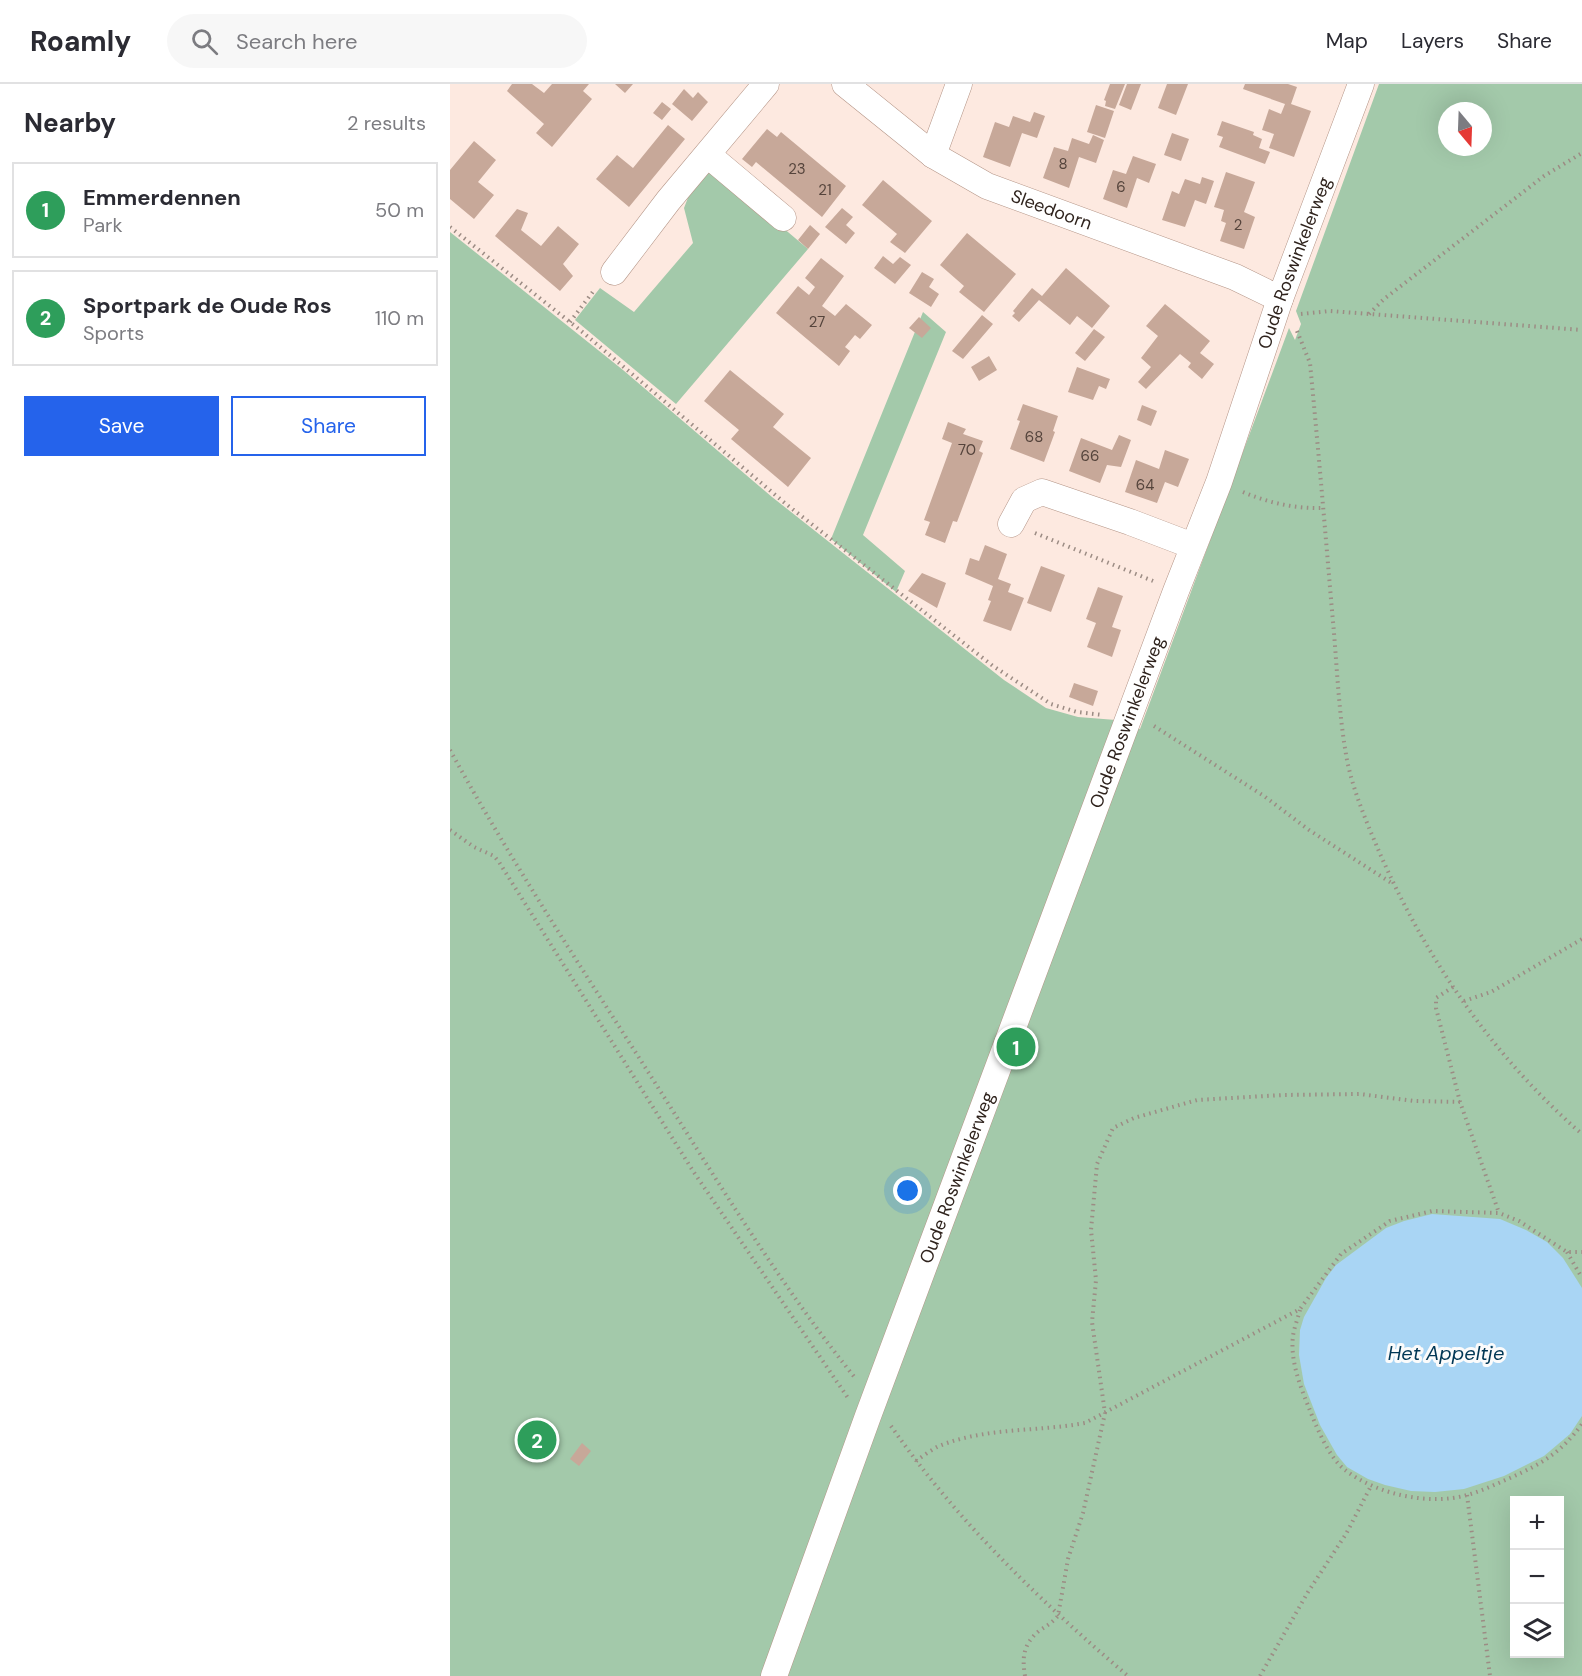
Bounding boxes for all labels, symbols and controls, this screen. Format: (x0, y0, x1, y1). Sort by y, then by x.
search box (167, 14, 587, 68)
text: Roamly (30, 23, 131, 60)
icon: search (188, 25, 221, 58)
text: Search here (236, 27, 357, 56)
text: Map (1326, 27, 1368, 55)
text: Layers (1401, 27, 1464, 55)
text: Share (1497, 27, 1552, 55)
north arrow (1438, 102, 1492, 156)
text: Nearby (24, 106, 116, 140)
text: 2 results (347, 110, 426, 136)
house number: 8 (1058, 154, 1068, 174)
house number: 23 (788, 159, 806, 179)
street label: Oude Roswinkelerweg (1252, 173, 1337, 352)
house number: 6 (1116, 177, 1126, 197)
house number: 21 (818, 180, 832, 200)
text: Emmerdennen (83, 183, 241, 212)
street label: Sleedoorn (1008, 184, 1095, 235)
text: 1 (42, 197, 49, 223)
text: 50 m (375, 197, 424, 223)
text: Park (83, 212, 123, 238)
house number: 2 (1234, 215, 1242, 235)
text: Sportpark de Oude Ros (83, 291, 332, 320)
text: 2 (40, 305, 51, 331)
text: 110 m (375, 305, 424, 331)
house number: 27 (809, 312, 825, 332)
text: Sports (83, 320, 144, 346)
button: Save (24, 396, 219, 456)
button: Share (231, 396, 426, 456)
house number: 68 (1025, 427, 1043, 447)
house number: 70 (958, 440, 976, 460)
house number: 66 (1081, 446, 1099, 466)
house number: 64 (1136, 475, 1154, 495)
street label: Oude Roswinkelerweg (1084, 633, 1170, 812)
pin: 1 (996, 1024, 1036, 1070)
street label: Oude Roswinkelerweg (914, 1088, 1000, 1267)
your location (893, 1176, 922, 1205)
water label: Het Appeltje (1388, 1340, 1504, 1366)
pin: 2 (518, 1418, 556, 1462)
map controls (1510, 1496, 1564, 1658)
button: + (1510, 1496, 1564, 1550)
button: − (1510, 1550, 1564, 1604)
button: layers (1510, 1604, 1564, 1658)

